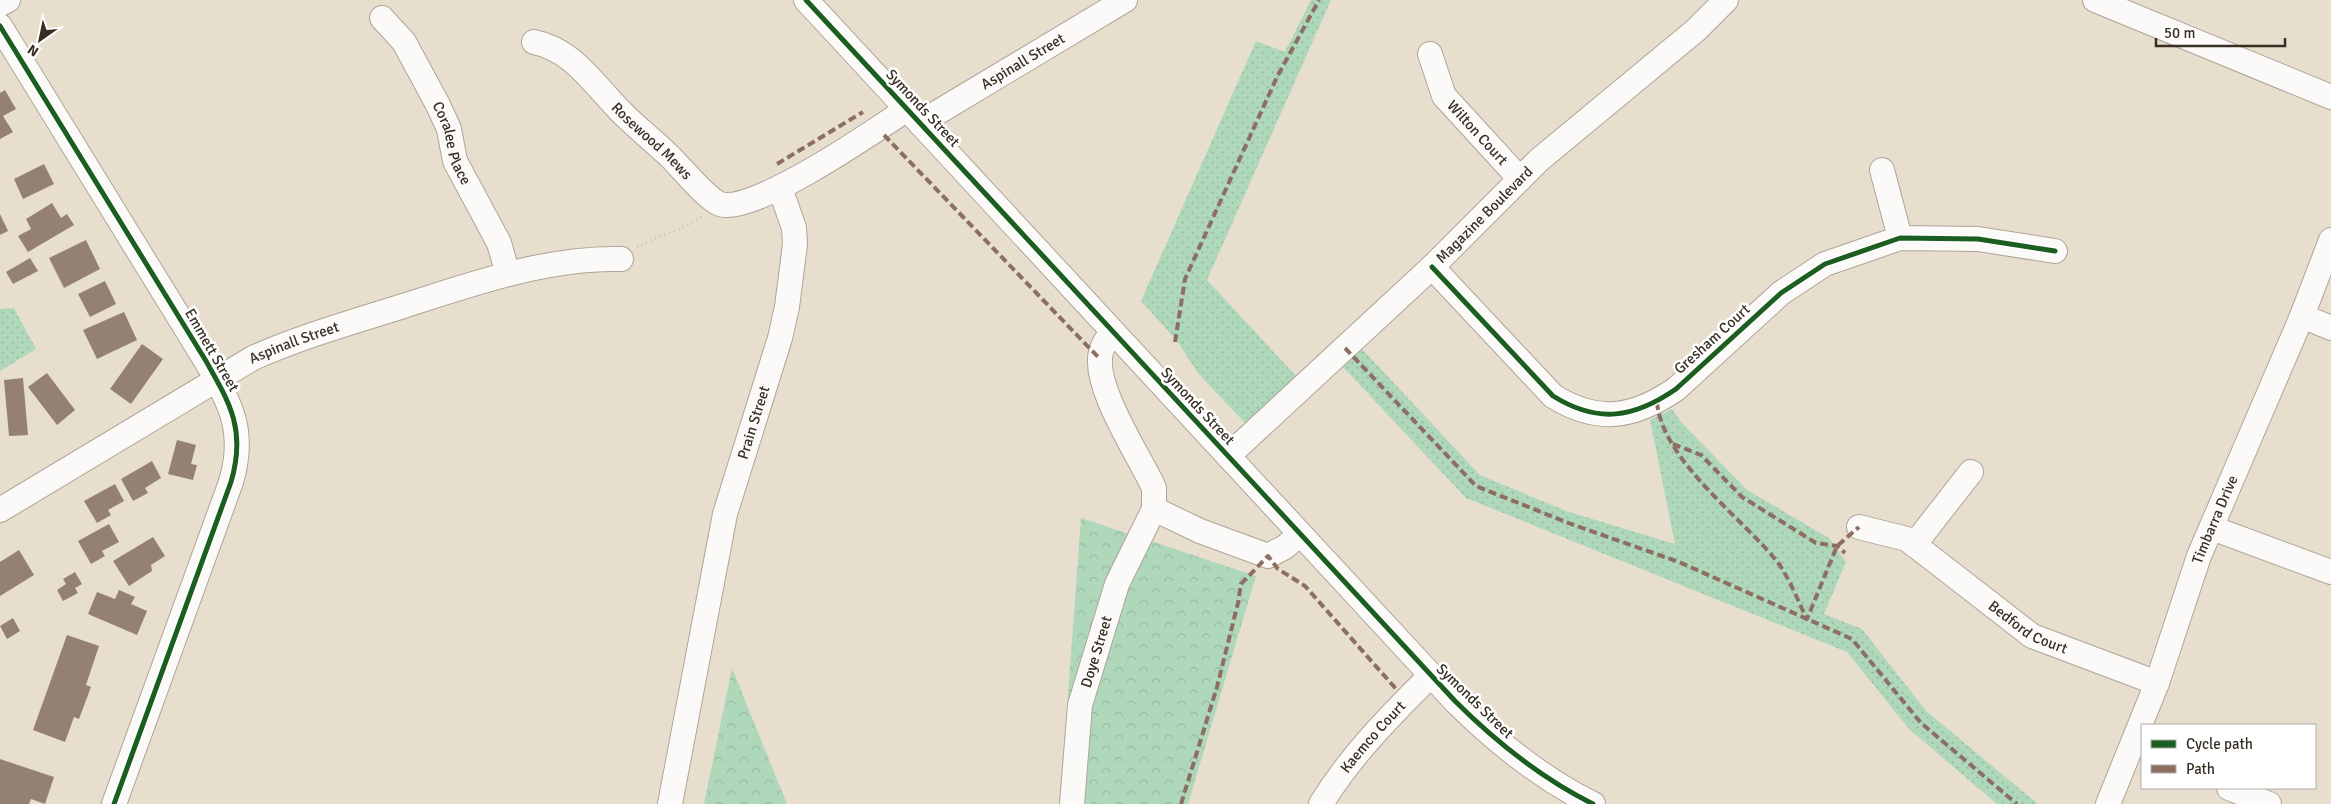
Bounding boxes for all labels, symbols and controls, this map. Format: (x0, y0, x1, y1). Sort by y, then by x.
north arrow (15, 15, 65, 65)
scale bar (2156, 15, 2285, 47)
text: 50 m (2164, 24, 2195, 42)
street label: Aspinall Street (978, 29, 1068, 93)
text: N (24, 41, 42, 60)
street label: Symonds Street (882, 65, 964, 151)
street label: Wilton Court (1443, 97, 1512, 169)
street label: Coralee Place (429, 99, 475, 188)
street label: Rosewood Mews (608, 99, 696, 184)
street label: Magazine Boulevard (1432, 163, 1536, 267)
street label: Gresham Court (1670, 300, 1754, 378)
street label: Emmett Street (181, 305, 243, 395)
street label: Aspinall Street (246, 318, 341, 368)
street label: Symonds Street (1157, 363, 1239, 449)
street label: Prain Street (734, 384, 774, 462)
street label: Timbarra Drive (2188, 473, 2242, 566)
street label: Bedford Court (1985, 597, 2070, 658)
street label: Doye Street (1077, 614, 1116, 690)
street label: Symonds Street (1433, 660, 1517, 742)
street label: Kaemco Court (1336, 697, 1409, 777)
legend (2141, 724, 2316, 789)
text: Cycle path (2186, 735, 2253, 753)
text: Path (2186, 760, 2215, 778)

